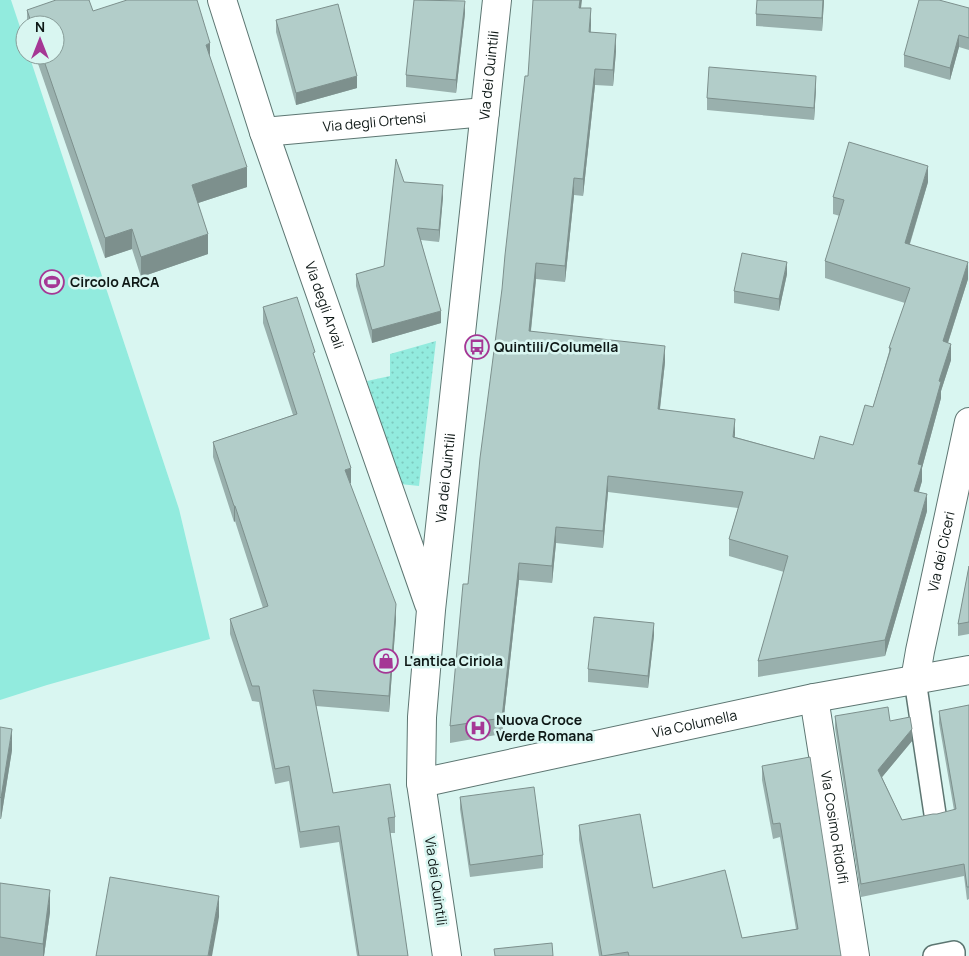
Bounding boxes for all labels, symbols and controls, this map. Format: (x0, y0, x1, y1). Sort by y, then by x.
north arrow (15, 15, 65, 65)
text: N (35, 17, 45, 36)
street label: Via dei Quintili (474, 30, 503, 121)
street label: Via degli Ortensi (322, 107, 427, 136)
street label: Via degli Arvali (301, 259, 349, 351)
sports icon: Circolo ARCA (39, 269, 65, 295)
place label: Circolo ARCA (70, 272, 160, 291)
bus stop icon: Quintili/Columella (464, 334, 490, 360)
place label: Quintili/Columella (494, 337, 618, 356)
street label: Via dei Quintili (430, 432, 459, 524)
street label: Via dei Ciceri (923, 509, 959, 594)
shop icon: L'antica Ciriola (373, 648, 399, 674)
place label: L'antica Ciriola (404, 651, 503, 670)
street label: Via Columella (650, 705, 739, 742)
place label: Nuova Croce Verde Romana (496, 710, 593, 745)
hospital icon: Nuova Croce Verde Romana (465, 715, 491, 741)
street label: Via Cosimo Ridolfi (817, 769, 853, 885)
street label: Via dei Quintili (421, 835, 452, 927)

